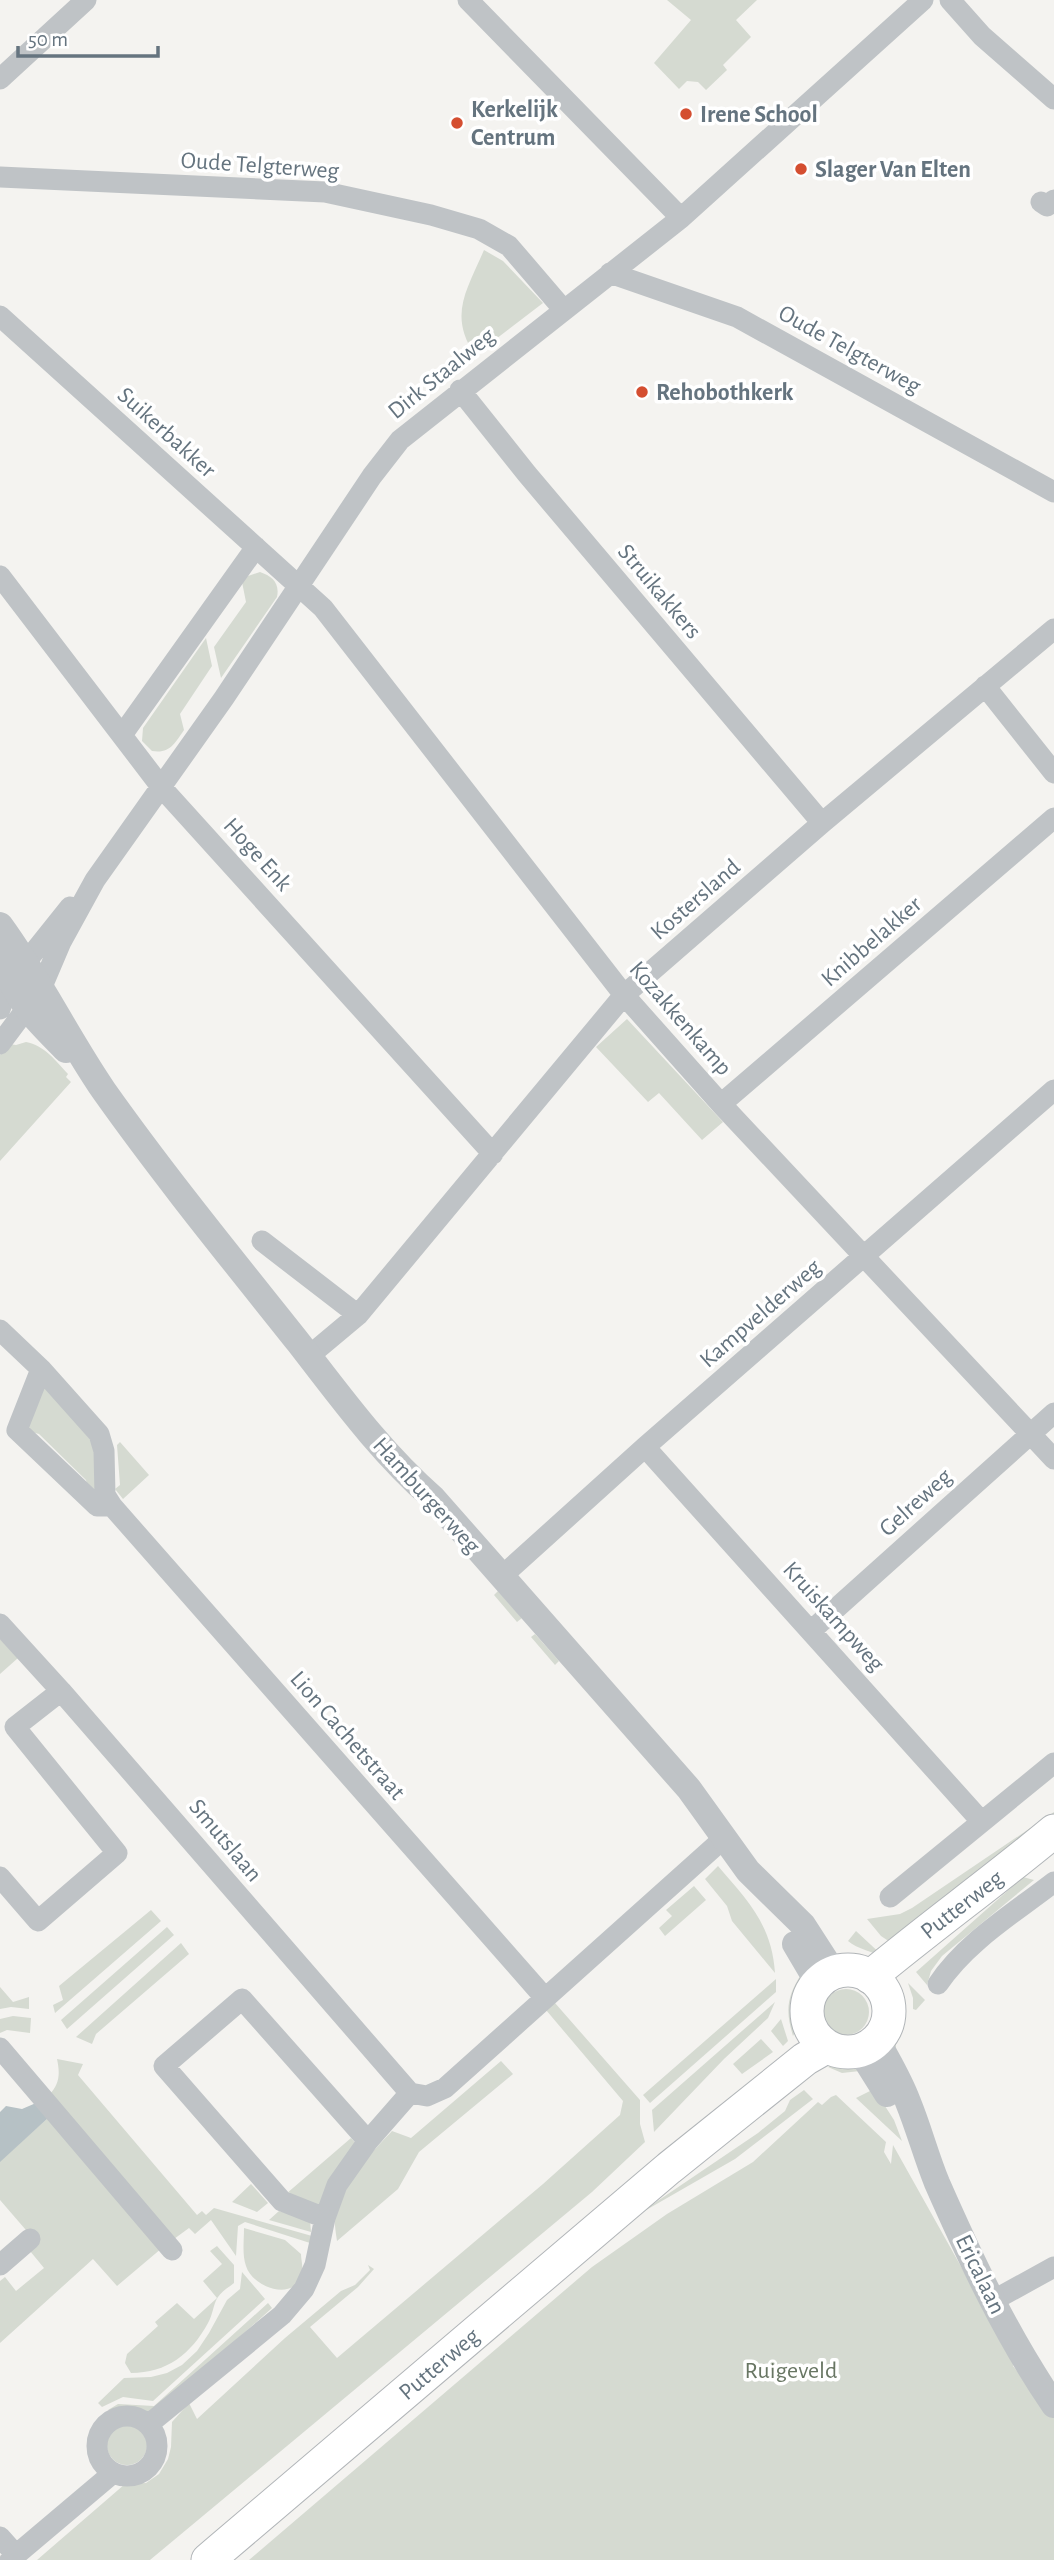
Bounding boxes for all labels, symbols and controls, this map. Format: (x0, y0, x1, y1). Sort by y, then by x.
scale bar (18, 14, 158, 58)
text: 50 m (28, 29, 68, 50)
place label: Kerkelijk Centrum (471, 98, 558, 150)
place label: Irene School (700, 103, 818, 127)
marker: Irene School (678, 106, 694, 122)
marker: Kerkelijk Centrum (449, 115, 465, 131)
street label: Oude Telgterweg (180, 148, 340, 184)
place label: Slager Van Elten (815, 158, 971, 182)
marker: Slager Van Elten (793, 161, 809, 177)
street label: Oude Telgterweg (774, 301, 925, 399)
street label: Dirk Staalweg (384, 324, 500, 424)
place label: Rehobothkerk (656, 381, 794, 405)
street label: Suikerbakker (113, 383, 220, 483)
marker: Rehobothkerk (634, 384, 650, 400)
street label: Struikakkers (613, 540, 706, 644)
street label: Hoge Enk (219, 814, 296, 896)
street label: Kostersland (646, 855, 745, 945)
street label: Knibbelakker (817, 892, 927, 992)
street label: Kozakkenkamp (624, 957, 736, 1080)
street label: Kampvelderweg (696, 1255, 826, 1373)
street label: Hamburgerweg (368, 1433, 485, 1559)
street label: Gelreweg (875, 1464, 957, 1541)
street label: Kruiskampweg (778, 1557, 889, 1676)
street label: Lion Cachetstraat (285, 1667, 410, 1805)
street label: Smutslaan (184, 1795, 266, 1886)
street label: Putterweg (917, 1866, 1008, 1944)
street label: Ericalaan (951, 2231, 1010, 2318)
street label: Putterweg (395, 2324, 484, 2405)
park label: Ruigeveld (745, 2359, 837, 2383)

